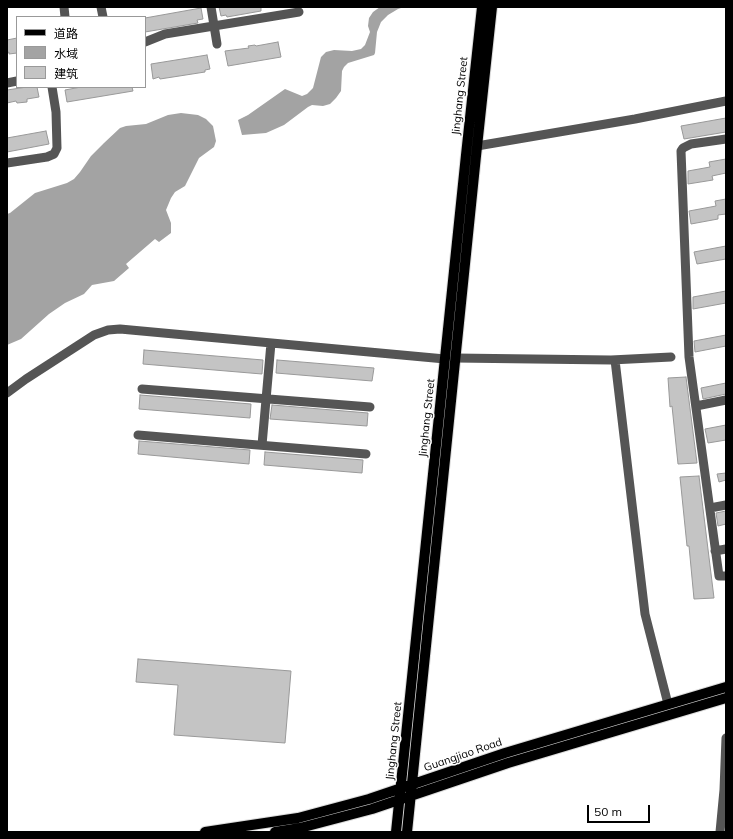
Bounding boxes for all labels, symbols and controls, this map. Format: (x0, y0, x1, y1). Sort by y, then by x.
legend (16, 16, 146, 88)
text: 道路 (54, 26, 78, 41)
text: 水域 (54, 46, 78, 61)
street label: Jinghang Street (449, 56, 471, 136)
text: 建筑 (54, 66, 78, 81)
street label: Jinghang Street (416, 378, 438, 458)
street label: Jinghang Street (383, 701, 405, 781)
street label: Guangjiao Road (422, 735, 504, 775)
scale bar (589, 797, 652, 823)
text: 50 m (594, 804, 622, 819)

